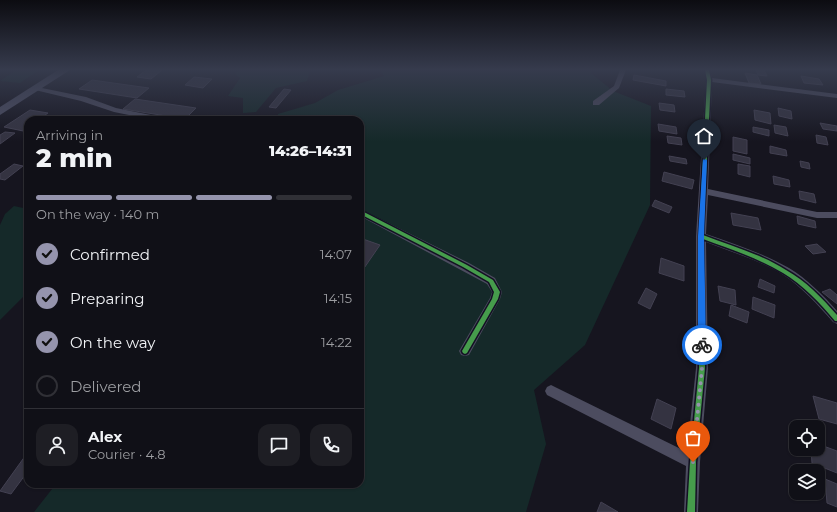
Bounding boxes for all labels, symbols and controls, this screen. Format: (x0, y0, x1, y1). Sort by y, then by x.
pin (687, 119, 721, 160)
icon: home (693, 125, 715, 147)
text: Arriving in (36, 127, 103, 143)
text: 14:26–14:31 (269, 141, 352, 160)
text: 2 min (36, 142, 113, 174)
text: On the way · 140 m (36, 206, 159, 222)
icon: check (36, 243, 58, 265)
text: Confirmed (70, 245, 150, 264)
text: 14:07 (320, 246, 352, 262)
icon: check (36, 287, 58, 309)
text: Preparing (70, 289, 145, 308)
text: 14:15 (324, 290, 352, 306)
courier (682, 325, 722, 365)
icon: check (36, 331, 58, 353)
text: On the way (70, 333, 155, 352)
text: 14:22 (321, 334, 352, 350)
icon: bike (691, 334, 713, 356)
text: Delivered (70, 377, 142, 396)
map controls (789, 420, 825, 500)
button: locate (789, 420, 825, 456)
pin (676, 421, 710, 462)
button: person (36, 424, 78, 466)
button: chat (258, 424, 300, 466)
button: phone (310, 424, 352, 466)
text: Alex (88, 427, 122, 446)
icon: bag (682, 427, 704, 449)
text: Courier · 4.8 (88, 446, 166, 462)
button: layers (789, 464, 825, 500)

